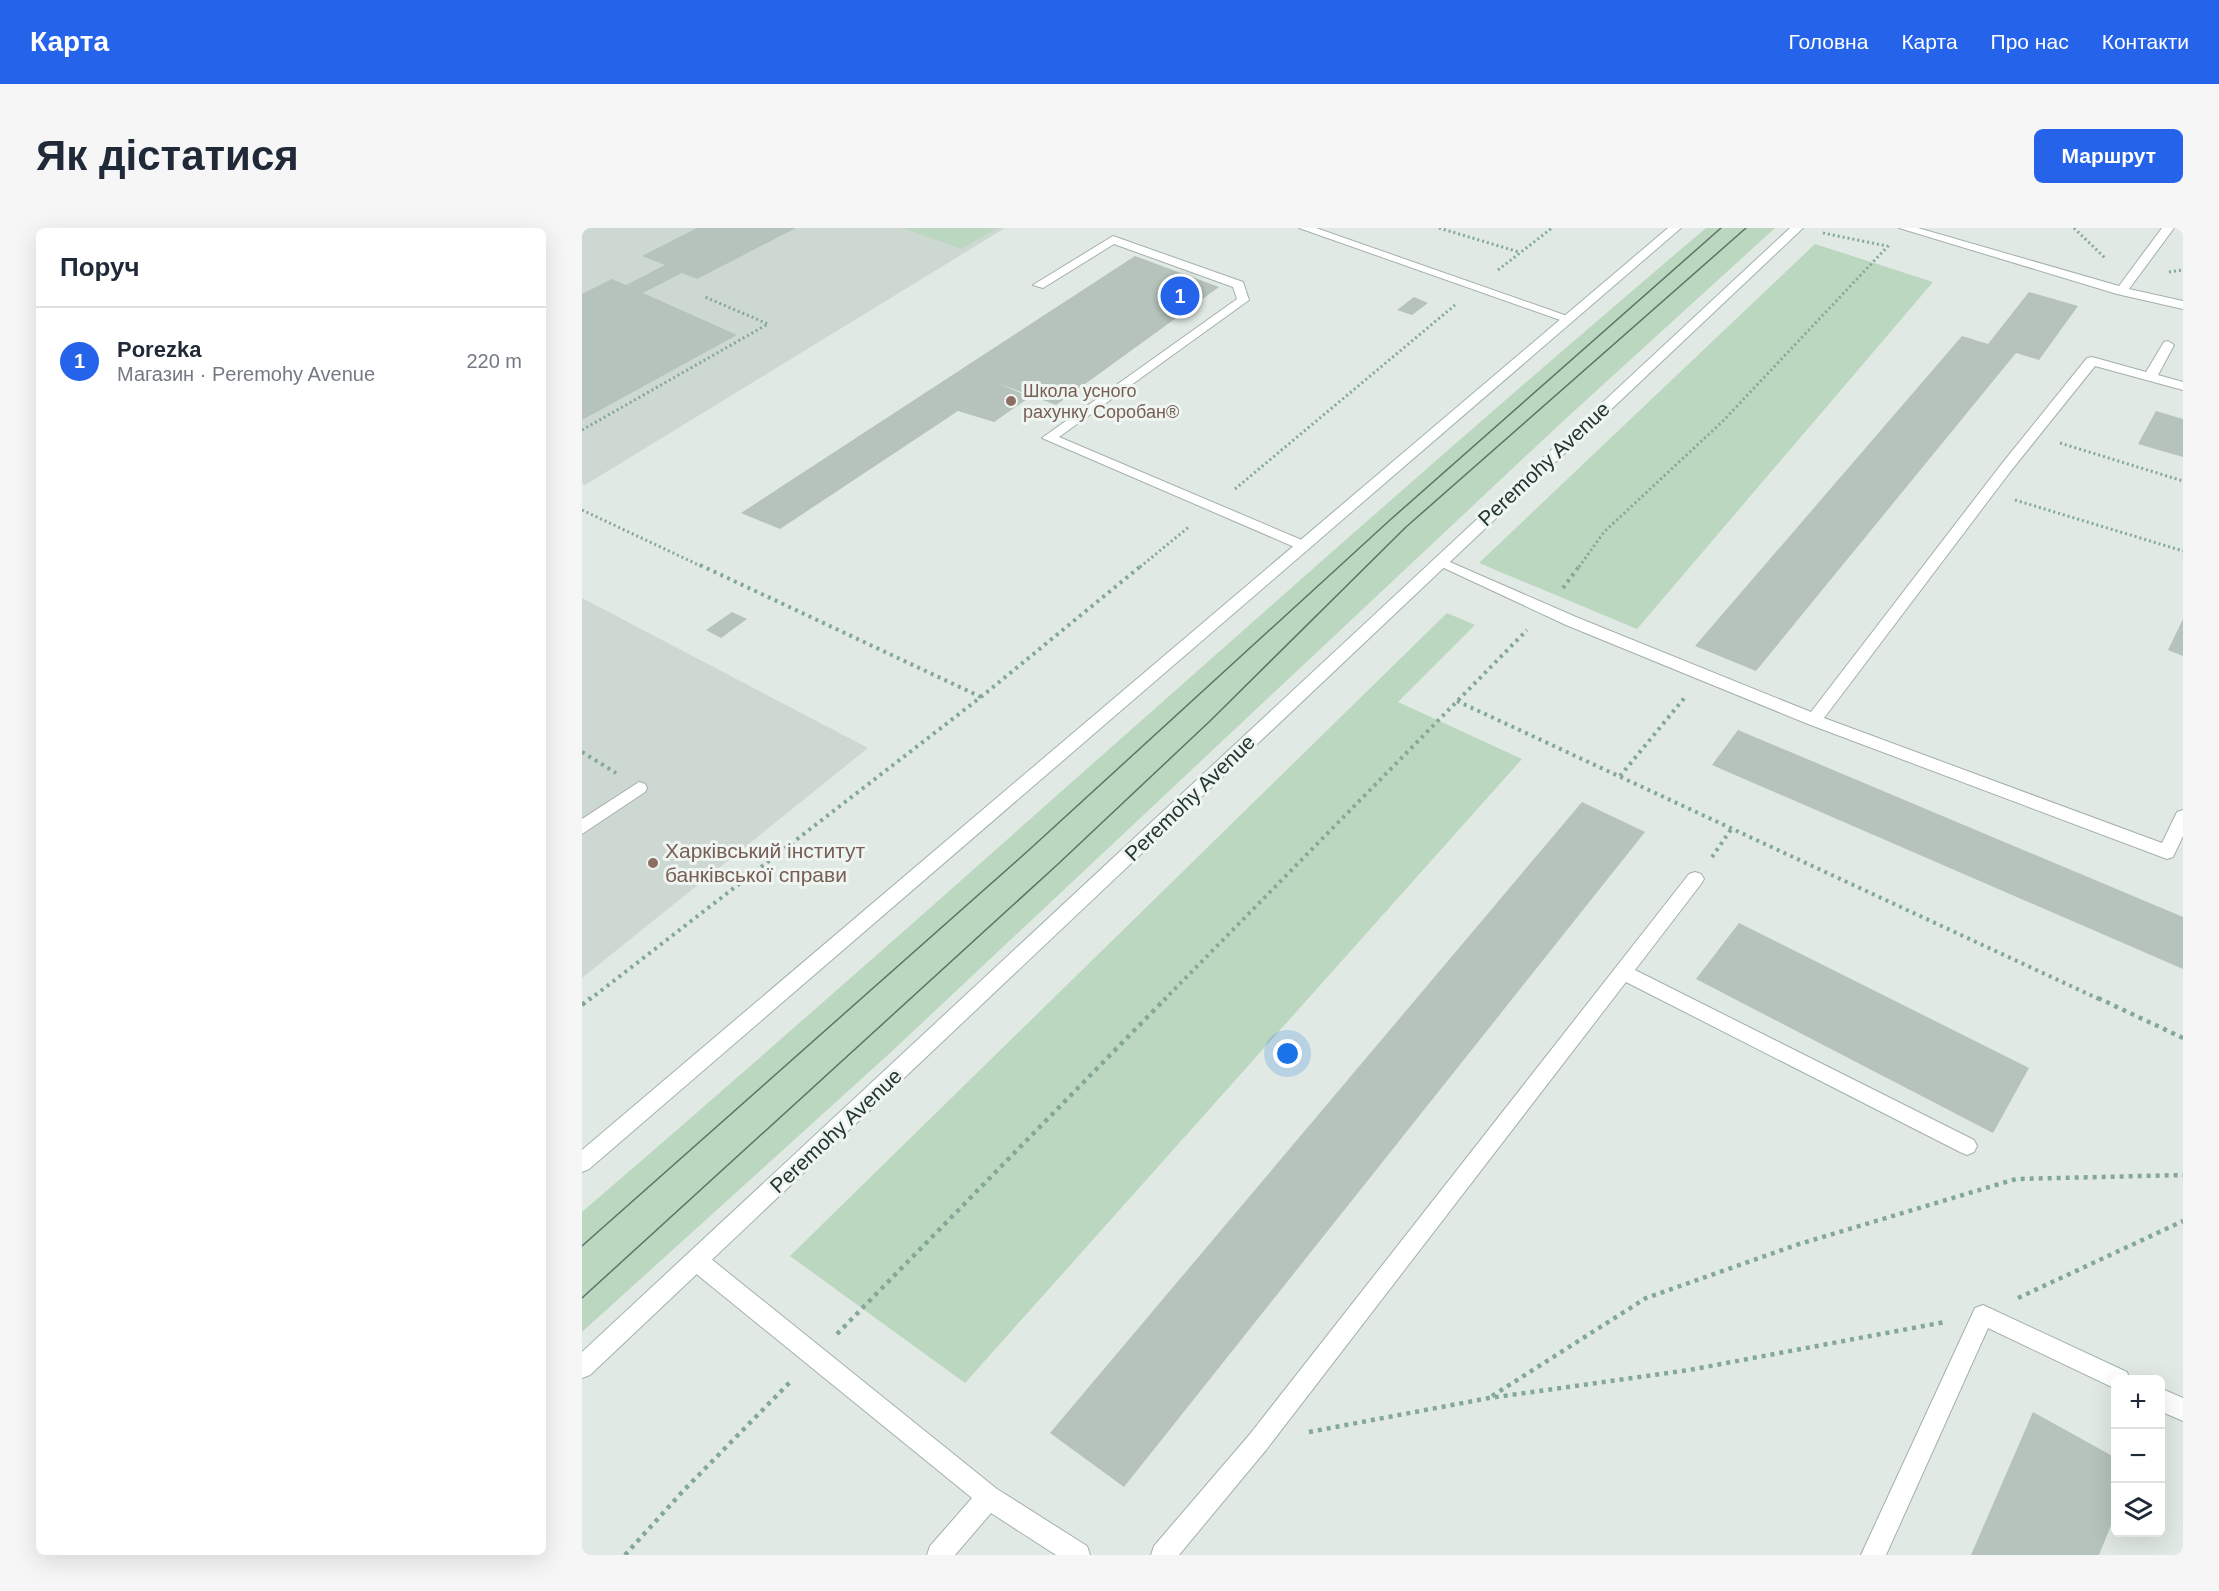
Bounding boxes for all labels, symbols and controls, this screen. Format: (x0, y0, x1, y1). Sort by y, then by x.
text: Карта (30, 26, 109, 57)
text: Головна (1789, 30, 1868, 53)
text: Карта (1901, 30, 1958, 53)
text: Про нас (1991, 30, 2069, 53)
text: Контакти (2102, 30, 2189, 53)
button: Маршрут (2034, 129, 2183, 183)
text: Як дістатися (36, 132, 299, 179)
text: Поруч (60, 252, 140, 282)
pin: 1 (1160, 274, 1200, 318)
text: Porezka (117, 337, 201, 362)
text: 1 (74, 350, 85, 372)
text: 220 m (466, 350, 522, 372)
text: Магазин · Peremohy Avenue (117, 363, 375, 385)
place label: Школа усного рахунку Соробан® (1023, 381, 1179, 422)
marker: Школа усного рахунку Соробан® (1004, 394, 1018, 408)
street label: Peremohy Avenue (1473, 397, 1614, 530)
street label: Peremohy Avenue (1120, 730, 1259, 865)
place label: Харківський інститут банківської справи (665, 839, 866, 886)
marker: Харківський інститут банківської справи (646, 856, 660, 870)
your location (1273, 1039, 1302, 1068)
street label: Peremohy Avenue (765, 1064, 906, 1197)
map controls (2111, 1375, 2165, 1537)
button: + (2111, 1375, 2165, 1429)
button: − (2111, 1429, 2165, 1483)
button: layers (2111, 1483, 2165, 1537)

